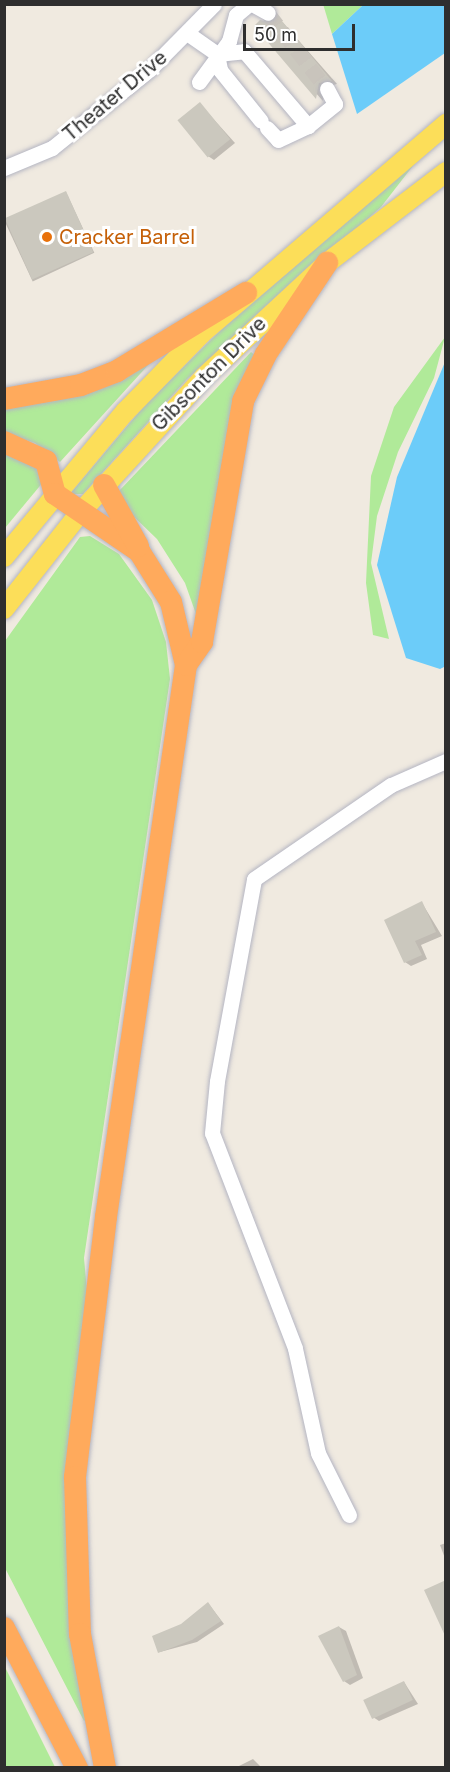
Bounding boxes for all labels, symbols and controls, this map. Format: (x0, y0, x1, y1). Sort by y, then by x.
scale bar (246, 12, 358, 50)
text: 50 m (254, 24, 297, 45)
street label: Theater Drive (58, 45, 172, 147)
place label: Cracker Barrel (59, 225, 195, 249)
marker: Cracker Barrel (40, 230, 54, 244)
street label: Gibsonton Drive (147, 312, 271, 436)

